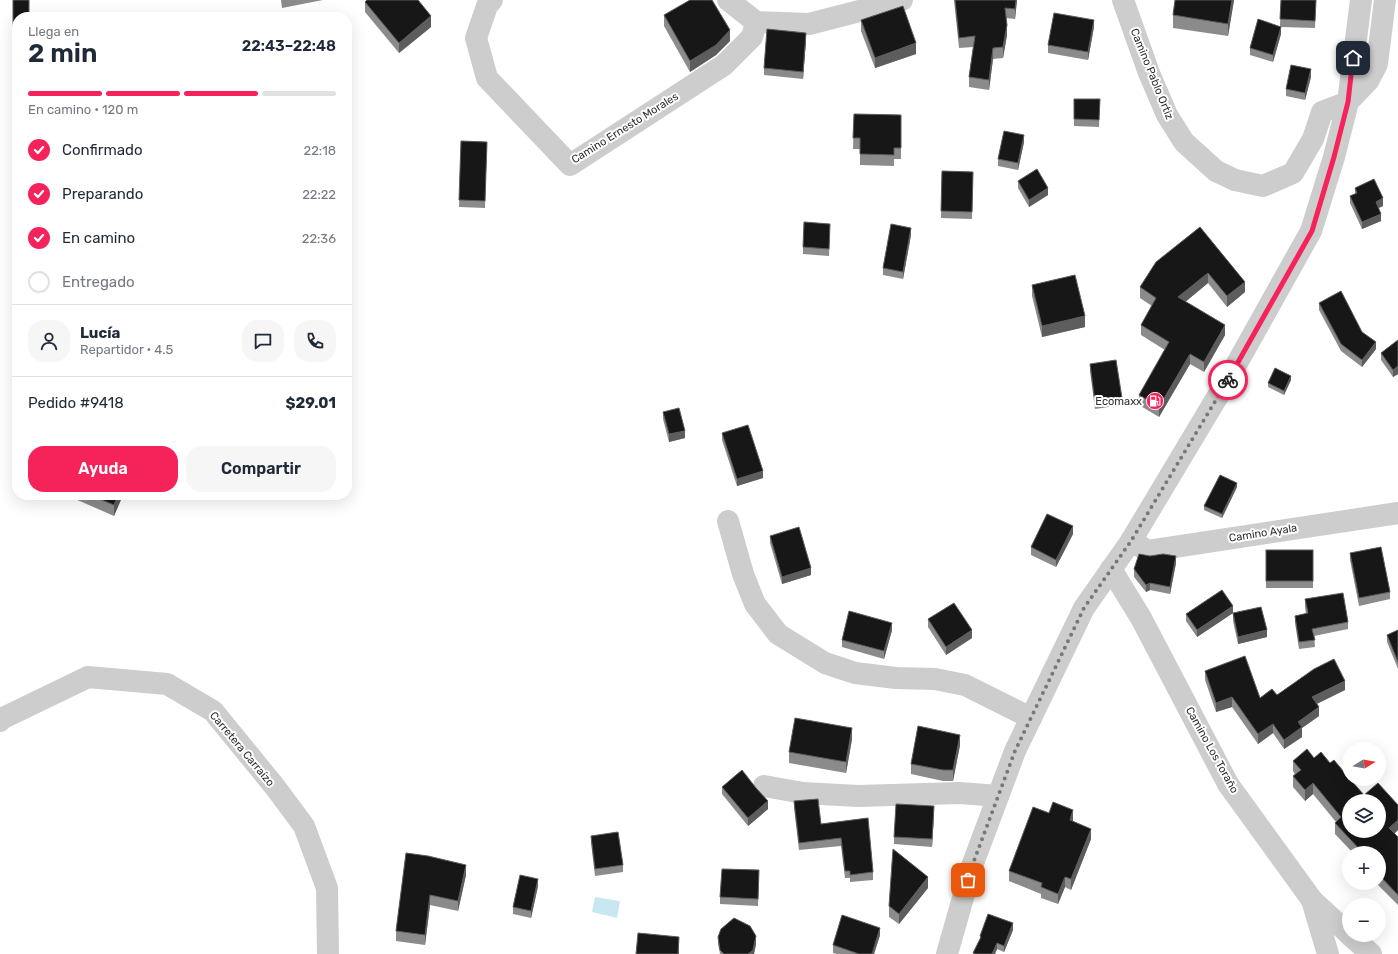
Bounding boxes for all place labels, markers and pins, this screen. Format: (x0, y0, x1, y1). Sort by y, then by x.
pin (1336, 41, 1370, 75)
fuel station icon: Ecomaxx (1145, 391, 1165, 411)
place label: Ecomaxx (1095, 395, 1142, 408)
pin (951, 863, 985, 897)

